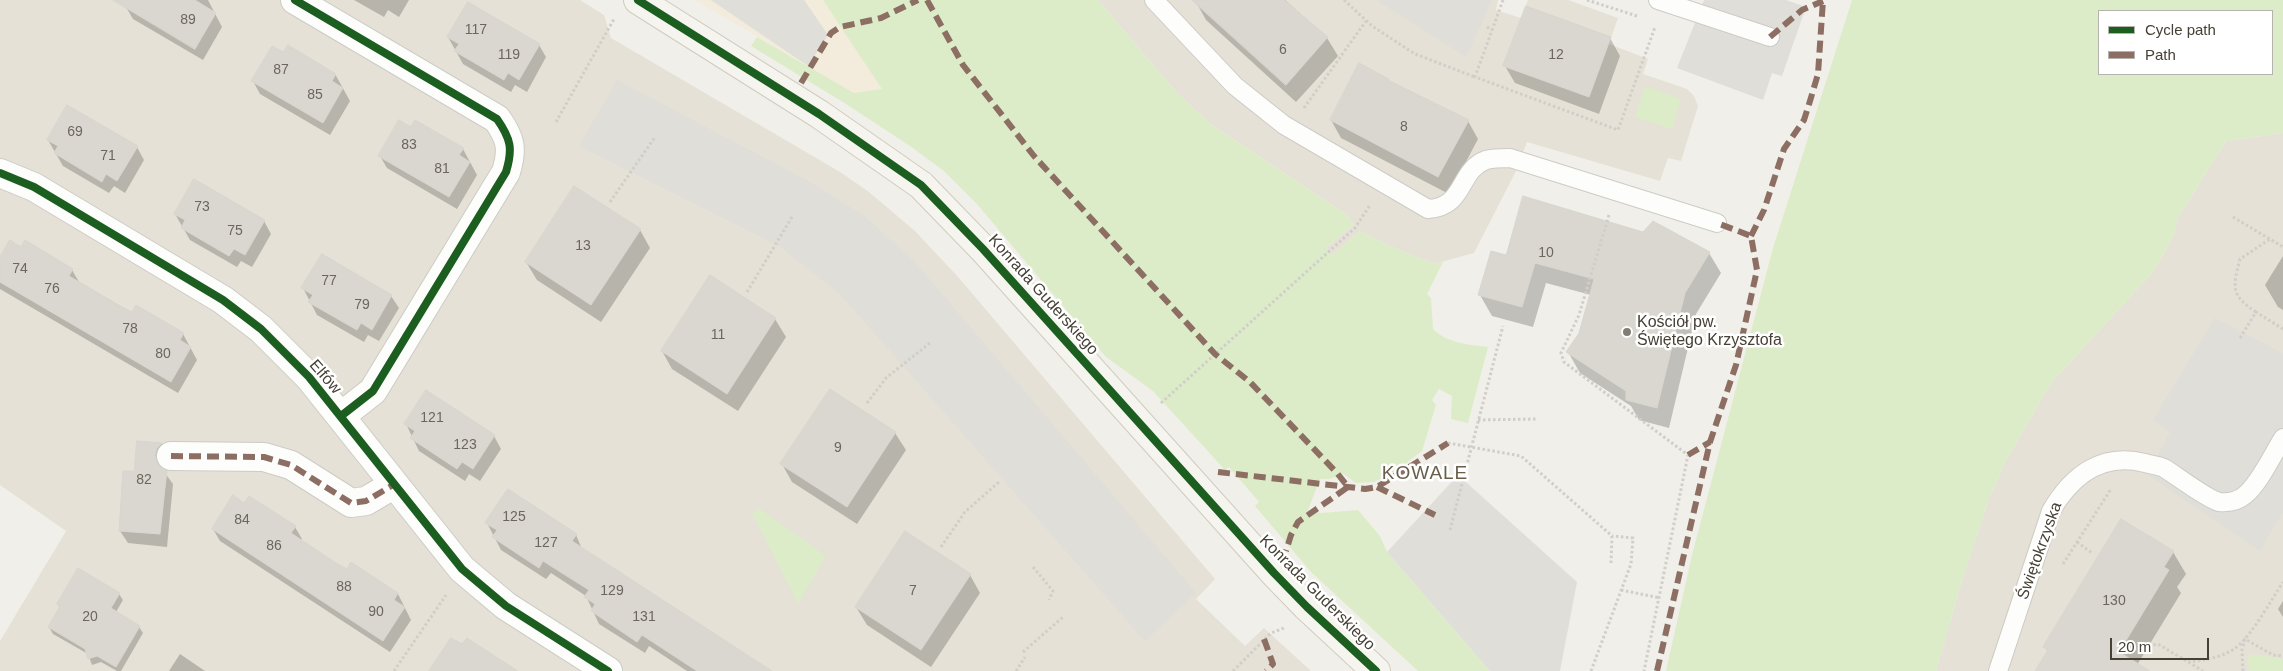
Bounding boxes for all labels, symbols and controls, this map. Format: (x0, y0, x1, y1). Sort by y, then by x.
legend (2098, 10, 2273, 75)
house number: 89 (180, 12, 196, 28)
text: Cycle path (2145, 21, 2216, 38)
house number: 117 (465, 22, 487, 38)
house number: 6 (1279, 42, 1287, 58)
text: Path (2145, 46, 2176, 63)
house number: 119 (498, 47, 520, 63)
house number: 12 (1548, 47, 1564, 63)
house number: 87 (273, 62, 289, 78)
house number: 85 (307, 87, 323, 103)
house number: 8 (1400, 119, 1408, 135)
house number: 69 (67, 124, 83, 140)
house number: 83 (401, 137, 417, 153)
house number: 71 (100, 148, 116, 164)
house number: 81 (434, 161, 450, 177)
house number: 73 (194, 199, 210, 215)
house number: 75 (227, 223, 243, 239)
street label: Konrada Guderskiego (984, 231, 1102, 359)
house number: 13 (575, 238, 591, 254)
house number: 10 (1538, 245, 1554, 261)
house number: 74 (12, 261, 28, 277)
house number: 77 (321, 273, 337, 289)
house number: 76 (44, 281, 60, 297)
house number: 79 (354, 297, 370, 313)
place label: Kościół pw. Świętego Krzysztofa (1637, 313, 1782, 351)
house number: 78 (122, 321, 138, 337)
marker: Kościół pw. Świętego Krzysztofa (1621, 326, 1633, 338)
house number: 11 (711, 327, 725, 343)
house number: 80 (155, 346, 171, 362)
street label: Elfów (305, 356, 345, 398)
house number: 121 (420, 410, 444, 426)
house number: 123 (453, 437, 477, 453)
house number: 9 (834, 440, 842, 456)
district label: KOWALE (1381, 463, 1469, 485)
house number: 82 (136, 472, 152, 488)
street label: Świętokrzyska (2013, 500, 2067, 602)
house number: 125 (502, 509, 526, 525)
house number: 84 (234, 512, 250, 528)
street label: Konrada Guderskiego (1255, 531, 1379, 655)
house number: 127 (534, 535, 558, 551)
house number: 86 (266, 538, 282, 554)
house number: 88 (336, 579, 352, 595)
house number: 129 (600, 583, 624, 599)
house number: 7 (909, 583, 917, 599)
house number: 130 (2102, 593, 2126, 609)
house number: 90 (368, 604, 384, 620)
house number: 20 (82, 609, 98, 625)
house number: 131 (632, 609, 656, 625)
scale bar (2113, 628, 2212, 660)
text: 20 m (2118, 638, 2151, 655)

